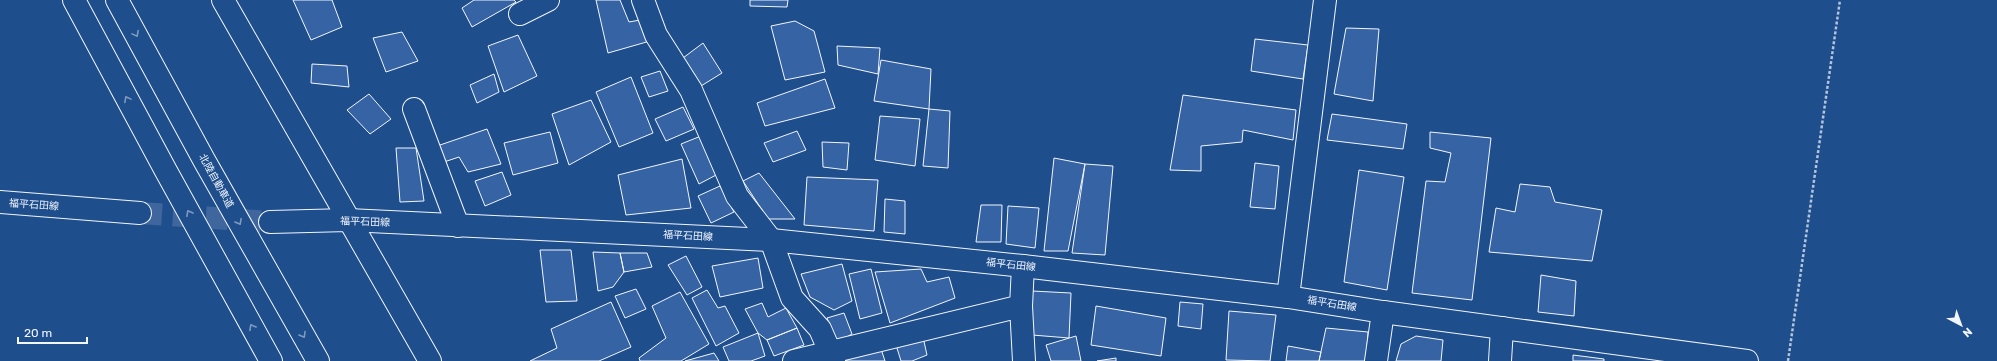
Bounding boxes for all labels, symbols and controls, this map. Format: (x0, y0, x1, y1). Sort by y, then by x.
one-way arrow (131, 30, 139, 37)
one-way arrow (124, 96, 131, 103)
street label: 北陸自動車道 (196, 152, 236, 210)
street label: 福平石田線 (9, 197, 59, 213)
one-way arrow (186, 210, 193, 217)
street label: 福平石田線 (340, 215, 390, 229)
one-way arrow (234, 218, 242, 225)
street label: 福平石田線 (663, 229, 713, 243)
street label: 福平石田線 (986, 256, 1036, 274)
street label: 福平石田線 (1306, 294, 1358, 314)
north arrow (1941, 305, 1981, 345)
scale bar (18, 319, 87, 345)
one-way arrow (249, 324, 256, 331)
text: N (1960, 325, 1974, 340)
text: 20 m (24, 326, 52, 340)
one-way arrow (298, 331, 305, 338)

